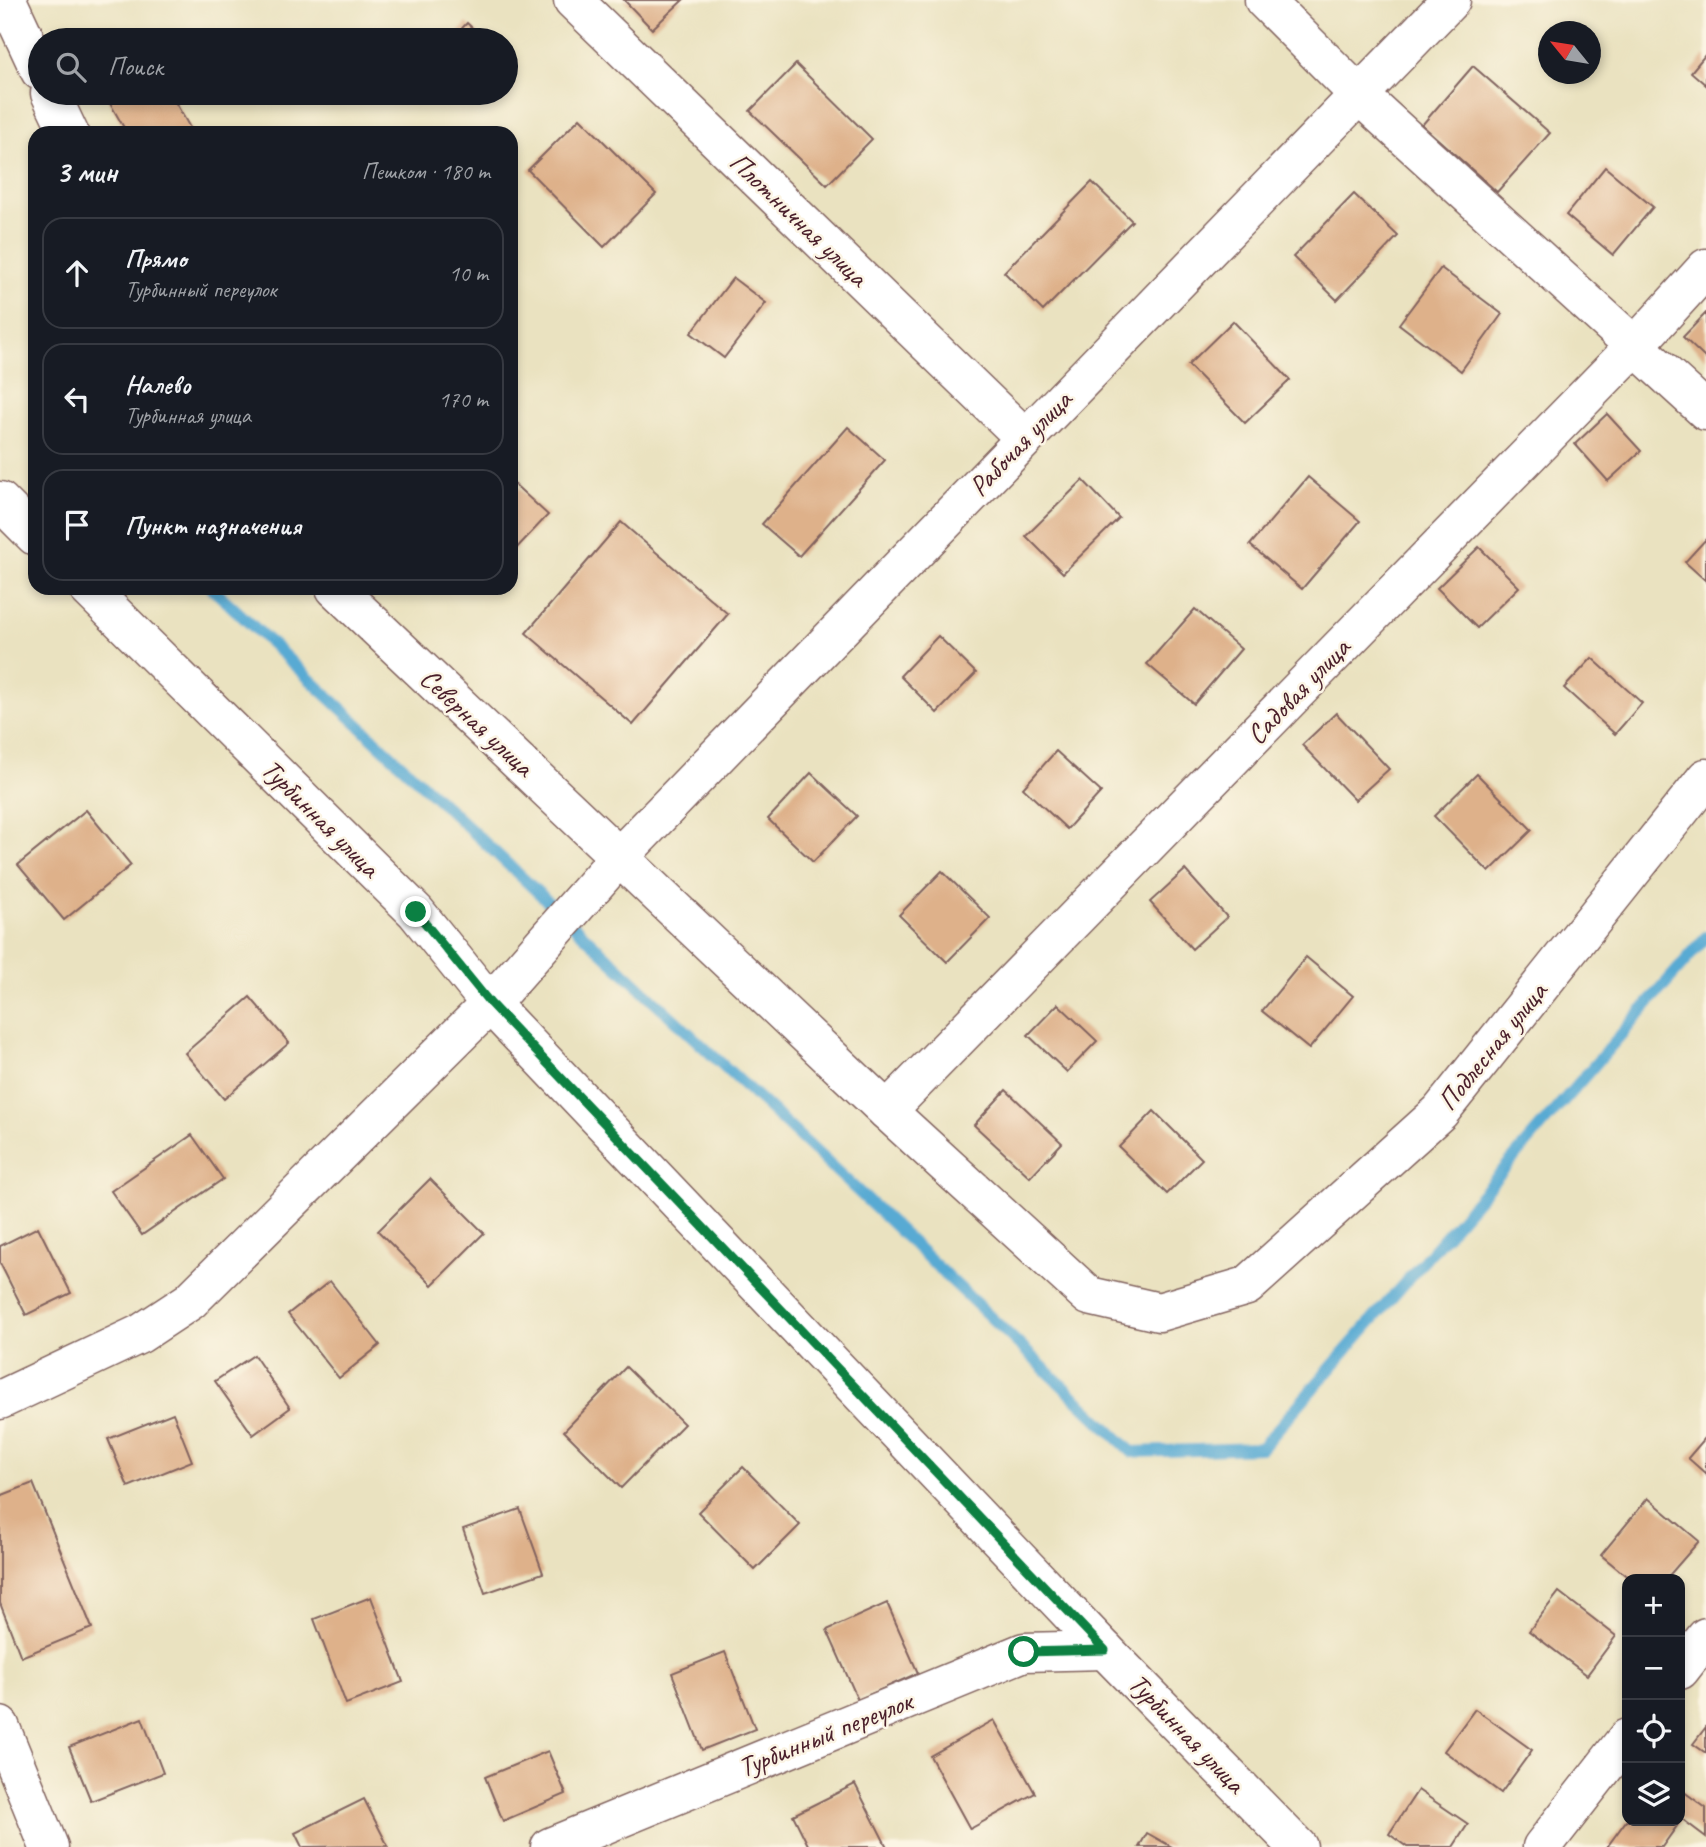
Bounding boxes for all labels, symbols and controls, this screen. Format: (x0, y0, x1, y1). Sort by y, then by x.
north arrow (1538, 21, 1601, 84)
search box (28, 28, 518, 105)
icon: search (52, 48, 90, 86)
text: Поиск (108, 50, 163, 83)
street label: Плотничная улица (723, 144, 877, 295)
text: 3 мин (56, 153, 117, 191)
text: Пешком · 180 m (362, 157, 490, 186)
text: Прямо (125, 242, 187, 275)
icon: ahead (58, 254, 96, 292)
text: 10 m (449, 259, 488, 288)
text: Турбинный переулок (125, 275, 277, 304)
text: Налево (125, 368, 191, 401)
icon: left (58, 380, 96, 418)
street label: Рабочая улица (961, 382, 1080, 503)
text: 170 m (439, 385, 488, 414)
text: Турбинная улица (125, 401, 251, 430)
icon: arrive (58, 506, 96, 544)
text: Пункт назначения (125, 509, 301, 542)
street label: Садовая улица (1239, 629, 1358, 751)
street label: Северная улица (413, 660, 543, 785)
street label: Турбинная улица (254, 751, 389, 886)
route end (400, 896, 431, 927)
street label: Подлесная улица (1430, 973, 1556, 1117)
map controls (1622, 1574, 1685, 1826)
button: + (1622, 1574, 1685, 1637)
route start (1008, 1636, 1039, 1667)
button: − (1622, 1637, 1685, 1700)
street label: Турбинная улица (1121, 1666, 1254, 1802)
street label: Турбинный переулок (733, 1682, 920, 1785)
button: locate (1622, 1700, 1685, 1763)
button: layers (1622, 1763, 1685, 1826)

